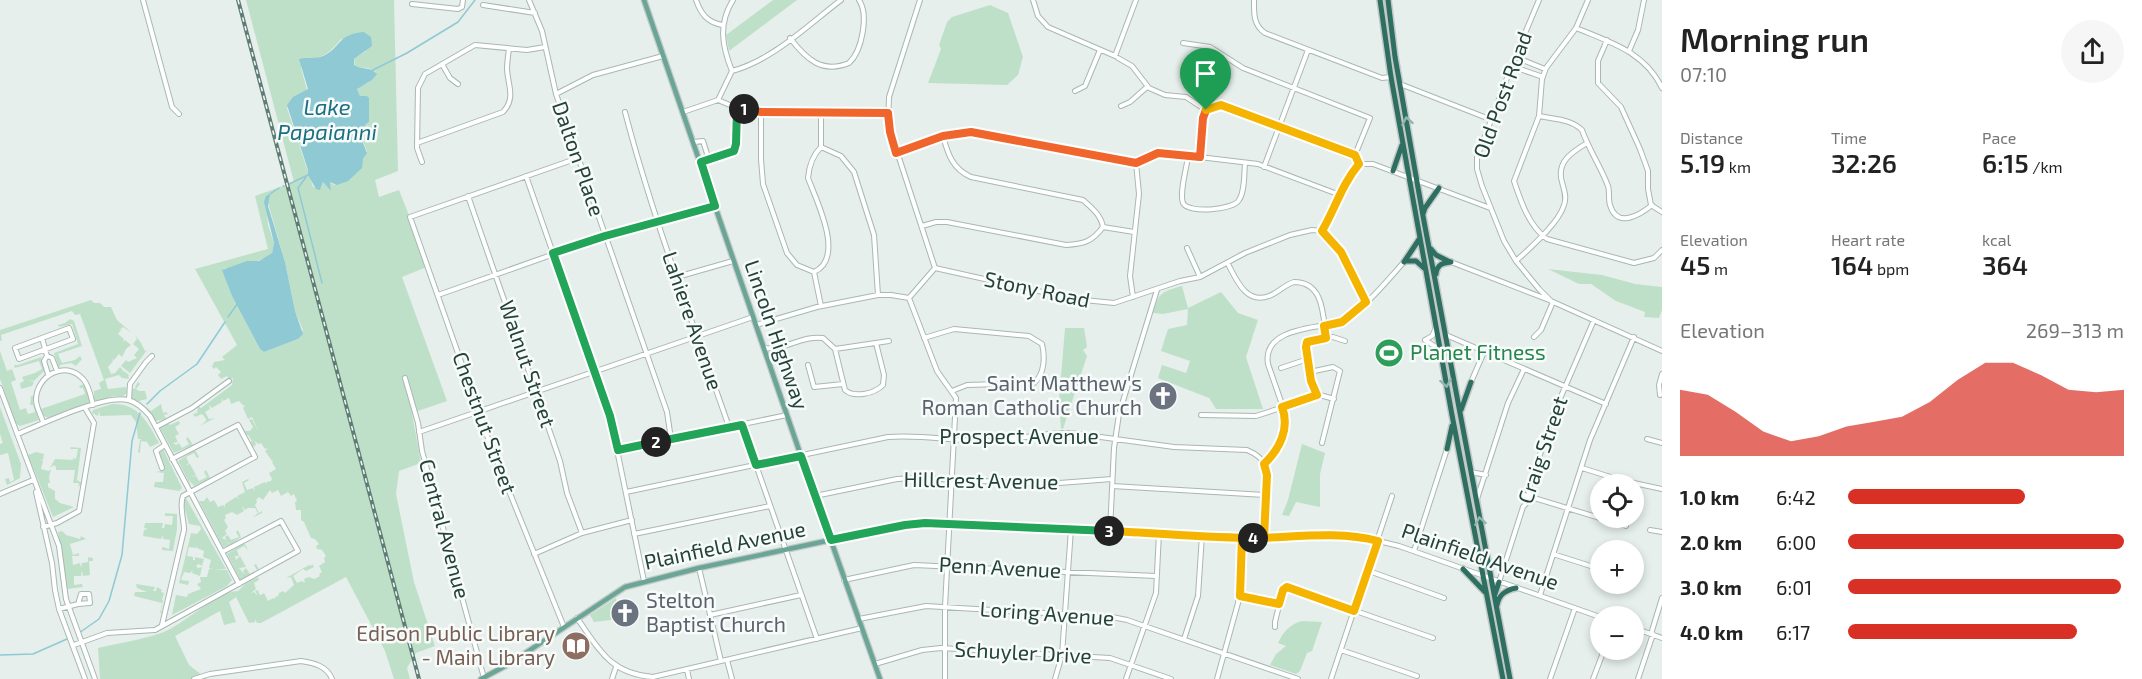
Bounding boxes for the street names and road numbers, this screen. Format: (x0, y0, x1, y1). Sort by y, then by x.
street label: Old Post Road (1467, 28, 1536, 161)
street label: Dalton Place (548, 98, 611, 219)
street label: Lahiere Avenue (658, 248, 729, 393)
street label: Lincoln Highway (740, 257, 815, 413)
street label: Stony Road (982, 265, 1092, 312)
street label: Walnut Street (495, 297, 562, 430)
street label: Chestnut Street (448, 348, 523, 497)
street label: Craig Street (1512, 393, 1572, 506)
street label: Prospect Avenue (939, 423, 1099, 448)
street label: Central Avenue (415, 456, 476, 601)
street label: Hillcrest Avenue (904, 466, 1059, 493)
street label: Plainfield Avenue (642, 515, 808, 574)
street label: Plainfield Avenue (1399, 517, 1562, 594)
street label: Penn Avenue (938, 551, 1062, 582)
street label: Loring Avenue (979, 595, 1115, 630)
street label: Schuyler Drive (954, 635, 1092, 668)

